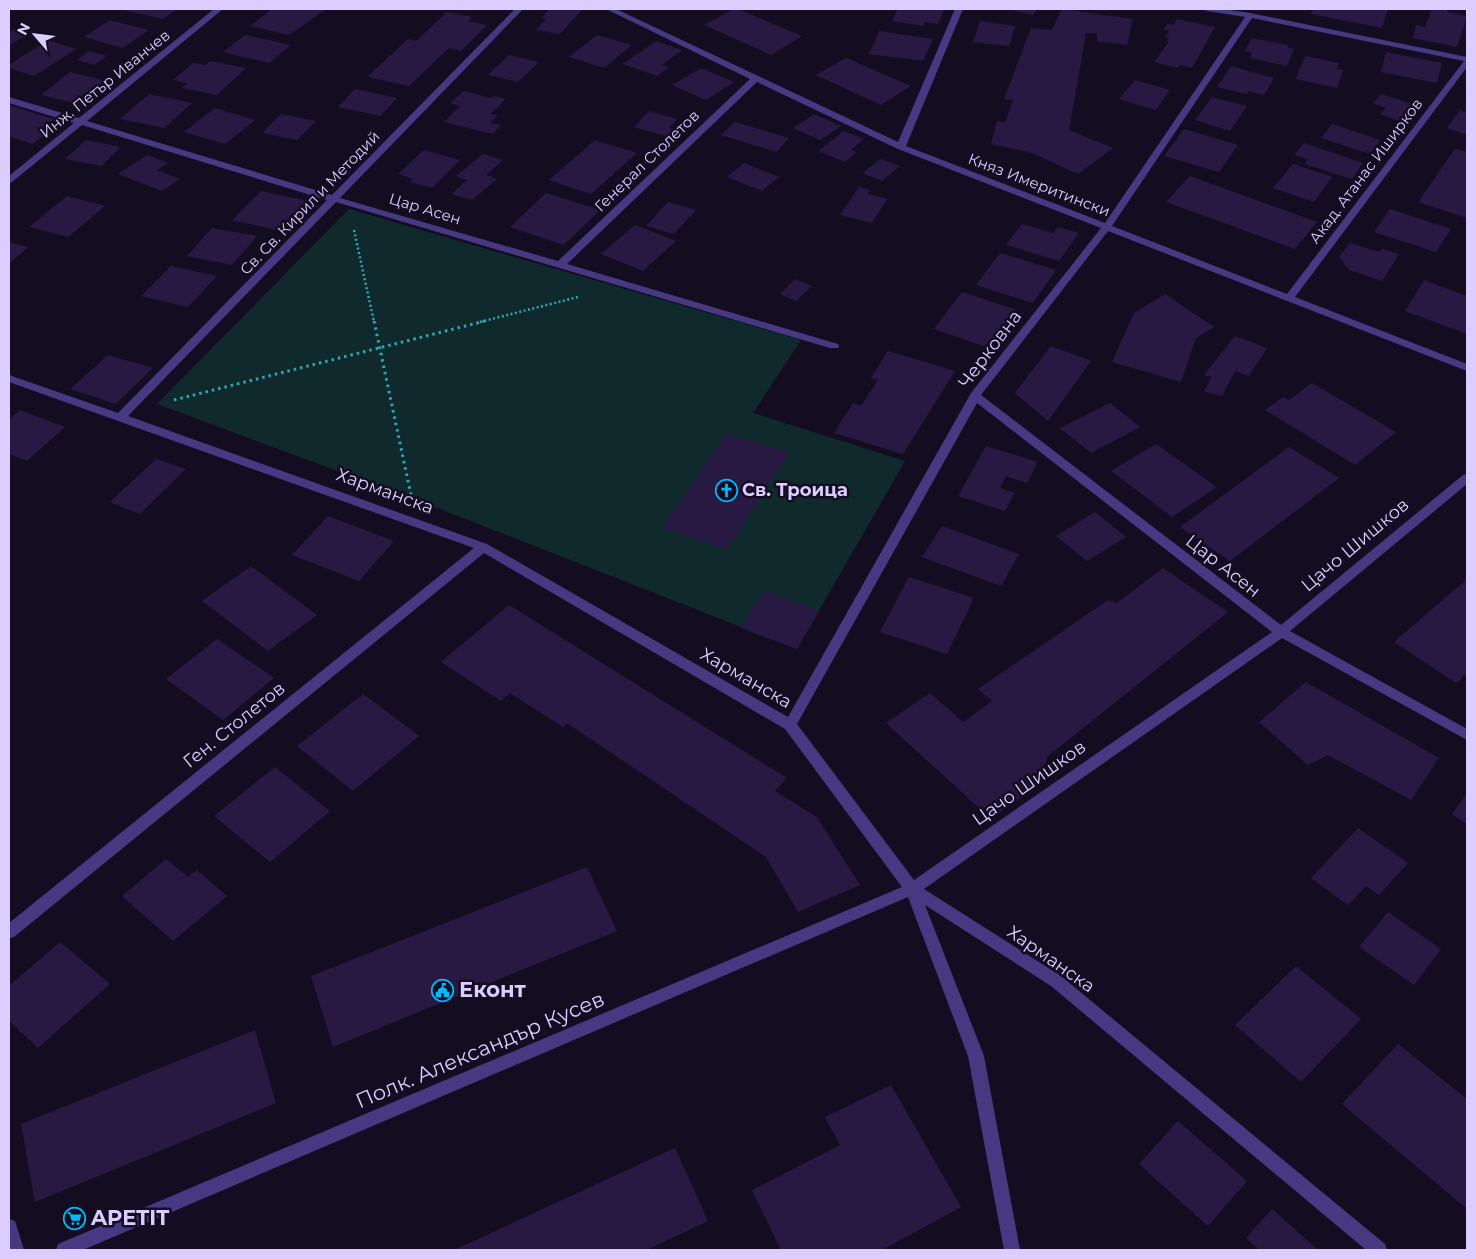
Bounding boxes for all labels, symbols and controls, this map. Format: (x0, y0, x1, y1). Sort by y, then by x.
north arrow (10, 10, 60, 60)
text: N (13, 20, 34, 38)
street label: Инж. Петър Иванчев (36, 25, 174, 142)
street label: Акад. Атанас Иширков (1305, 94, 1426, 247)
street label: Генерал Столетов (590, 106, 703, 216)
street label: Св. Св. Кирил и Методий (236, 127, 383, 279)
street label: Княз Имеритински (965, 149, 1113, 220)
street label: Цар Асен (387, 189, 463, 228)
street label: Черковна (954, 306, 1026, 392)
street label: Харманска (333, 463, 437, 519)
church icon: Св. Троица (714, 478, 738, 502)
place label: Св. Троица (742, 479, 848, 501)
street label: Цачо Шишков (1297, 494, 1413, 596)
street label: Цар Асен (1181, 530, 1265, 602)
street label: Харманска (696, 643, 796, 713)
street label: Ген. Столетов (179, 677, 289, 773)
street label: Цачо Шишков (968, 736, 1090, 830)
street label: Харманска (1003, 921, 1099, 997)
place label: Еконт (459, 977, 527, 1002)
public building icon: Еконт (431, 978, 455, 1002)
street label: Полк. Александър Кусев (352, 986, 608, 1113)
place label: APETIT (90, 1205, 169, 1230)
supermarket icon: APETIT (63, 1206, 87, 1230)

